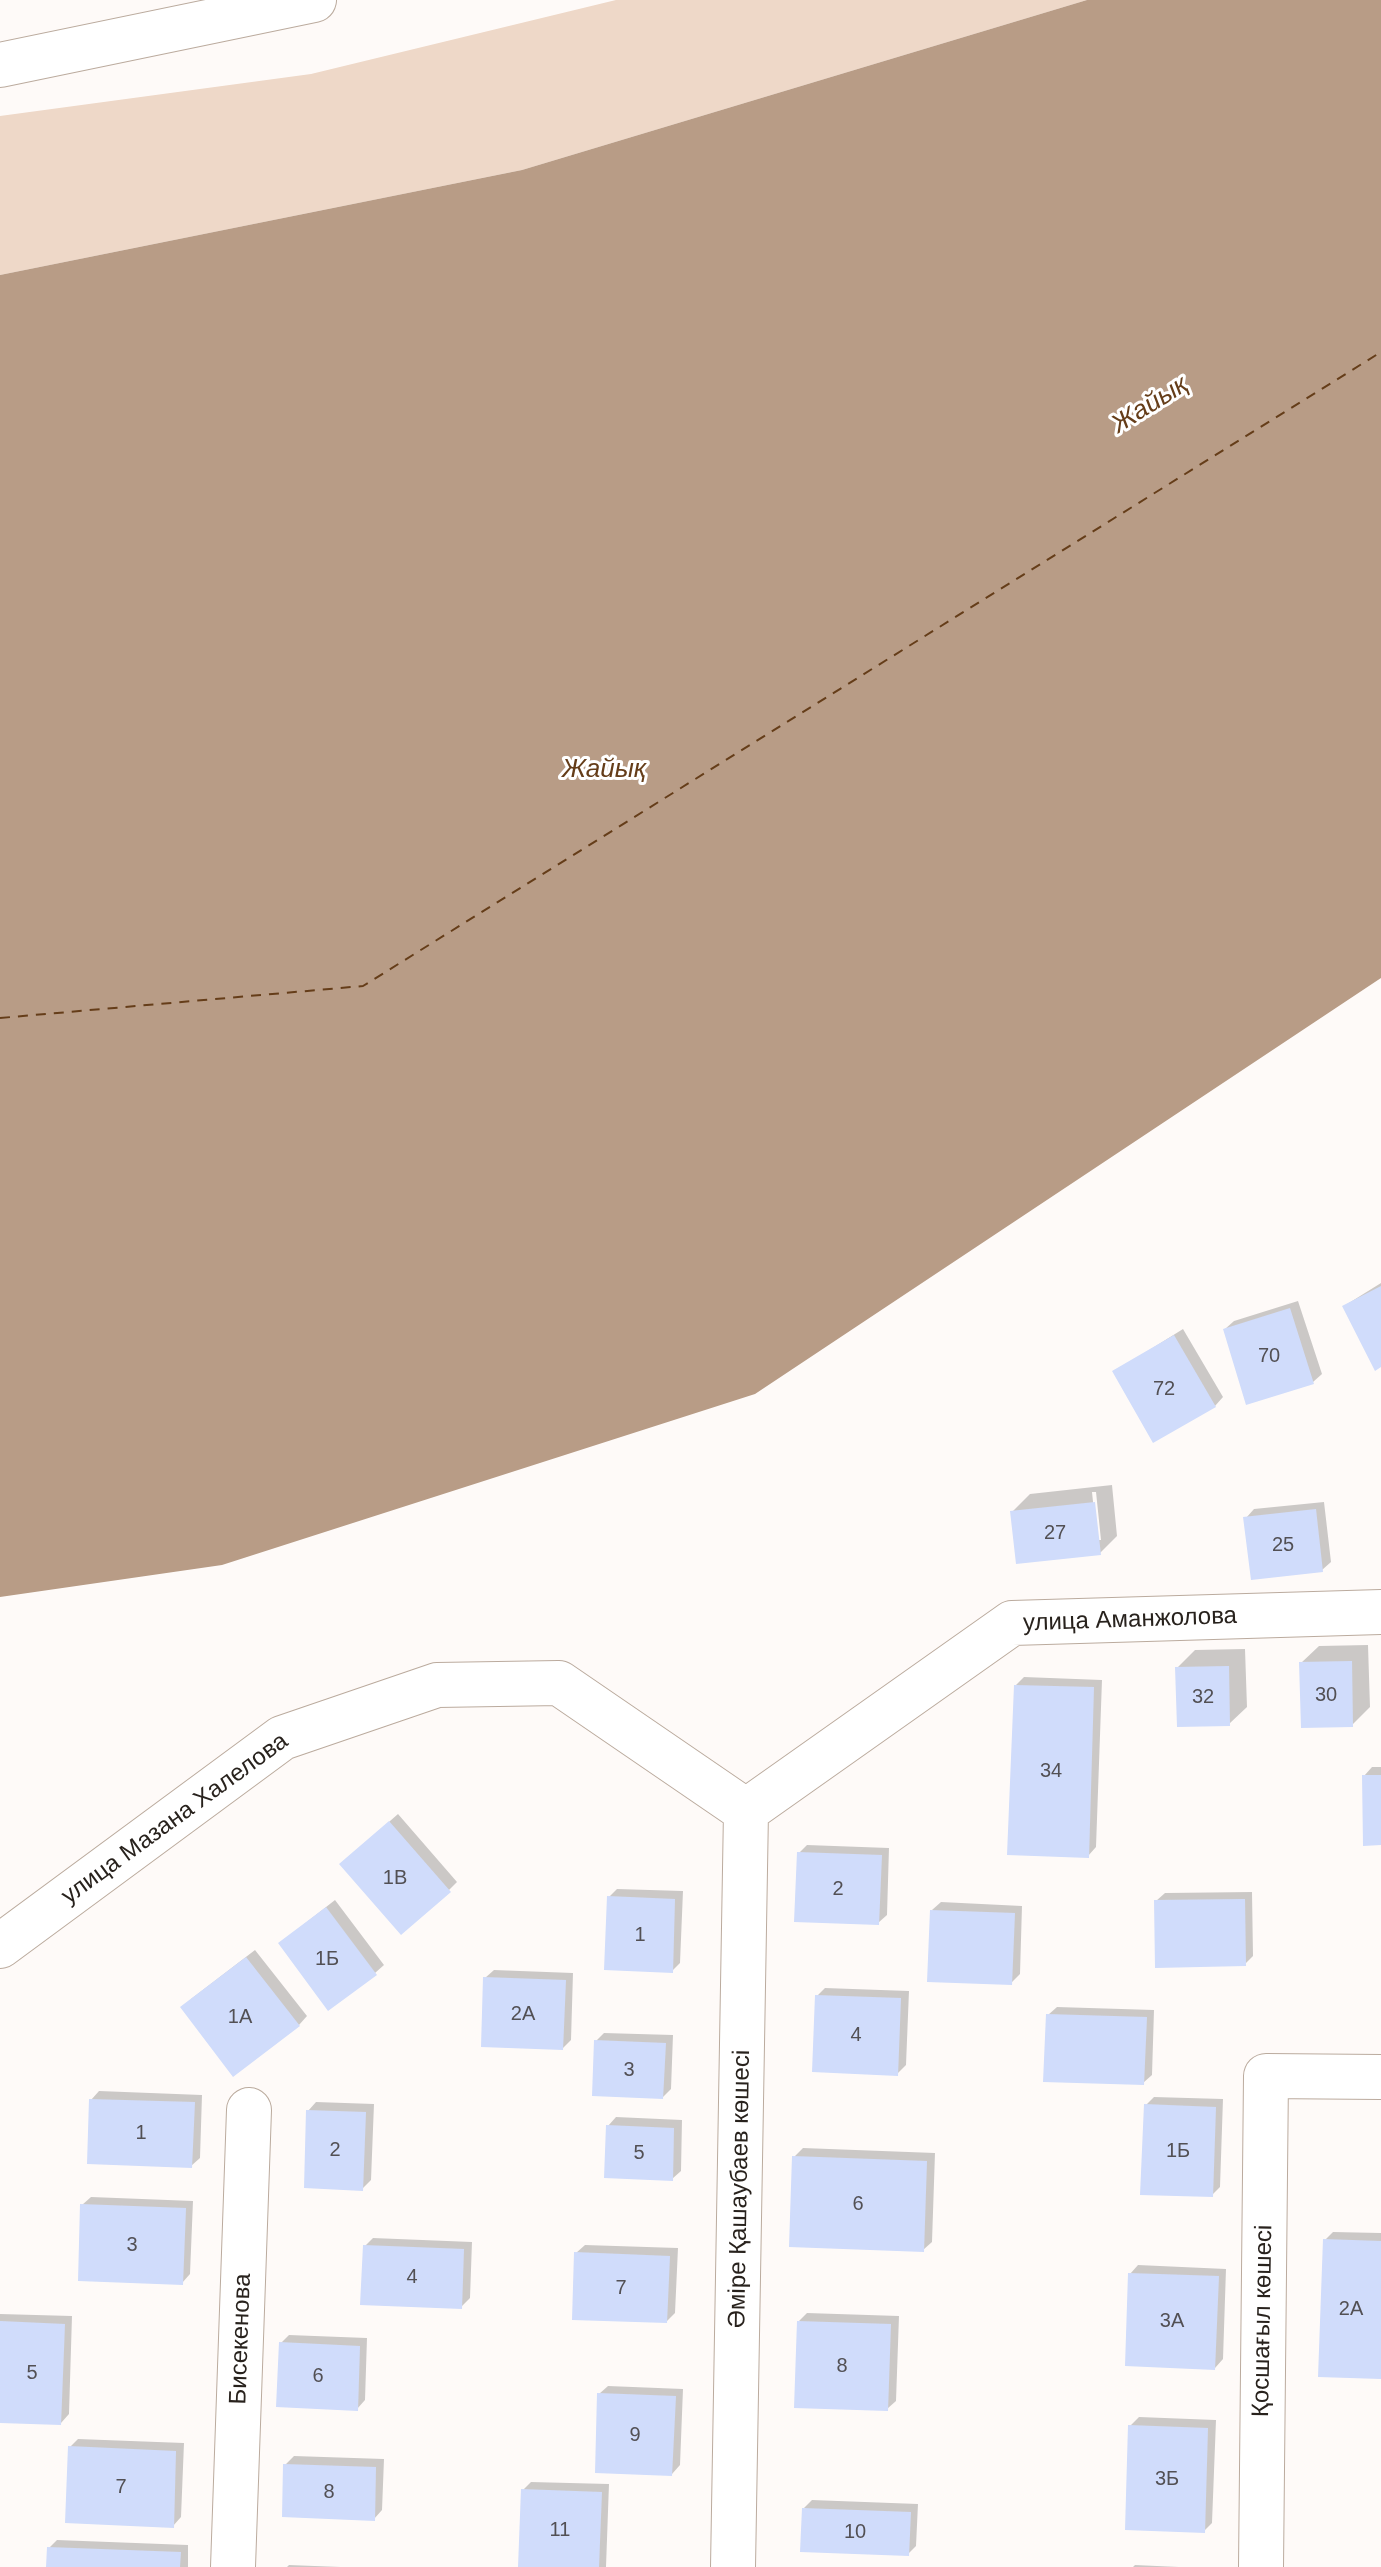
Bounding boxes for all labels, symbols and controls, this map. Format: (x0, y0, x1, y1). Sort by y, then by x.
water label: Жайық (1106, 369, 1194, 441)
water label: Жайық (562, 754, 646, 786)
house number: 70 (1258, 1344, 1280, 1368)
house number: 72 (1153, 1377, 1175, 1401)
house number: 27 (1044, 1521, 1066, 1545)
house number: 25 (1272, 1533, 1294, 1557)
street label: улица Аманжолова (1023, 1602, 1237, 1638)
house number: 30 (1315, 1683, 1337, 1707)
house number: 32 (1192, 1685, 1214, 1709)
street label: улица Мазана Халелова (56, 1727, 294, 1911)
house number: 34 (1040, 1759, 1062, 1783)
house number: 1В (383, 1866, 407, 1890)
house number: 2 (832, 1877, 844, 1901)
house number: 1 (634, 1923, 646, 1947)
house number: 1Б (315, 1947, 339, 1971)
house number: 2А (511, 2002, 535, 2026)
house number: 1А (228, 2005, 252, 2029)
house number: 4 (850, 2023, 862, 2047)
street label: Әміре Қашаубаев көшесі (723, 2050, 757, 2328)
house number: 3 (623, 2058, 635, 2082)
house number: 1 (135, 2121, 147, 2145)
house number: 2 (329, 2138, 341, 2162)
house number: 1Б (1166, 2139, 1190, 2163)
house number: 5 (633, 2141, 645, 2165)
house number: 6 (852, 2192, 864, 2216)
street label: Қосшағыл көшесі (1247, 2225, 1279, 2417)
house number: 3 (126, 2233, 138, 2257)
house number: 4 (406, 2265, 418, 2289)
street label: Бисекенова (224, 2273, 258, 2405)
house number: 7 (615, 2276, 627, 2300)
house number: 2А (1339, 2297, 1363, 2321)
house number: 3А (1160, 2309, 1184, 2333)
house number: 8 (836, 2354, 848, 2378)
house number: 5 (26, 2361, 38, 2385)
house number: 6 (312, 2364, 324, 2388)
house number: 9 (629, 2423, 641, 2447)
house number: 3Б (1155, 2467, 1179, 2491)
house number: 7 (115, 2475, 127, 2499)
house number: 8 (323, 2480, 335, 2504)
house number: 11 (550, 2518, 570, 2542)
house number: 10 (844, 2520, 866, 2544)

